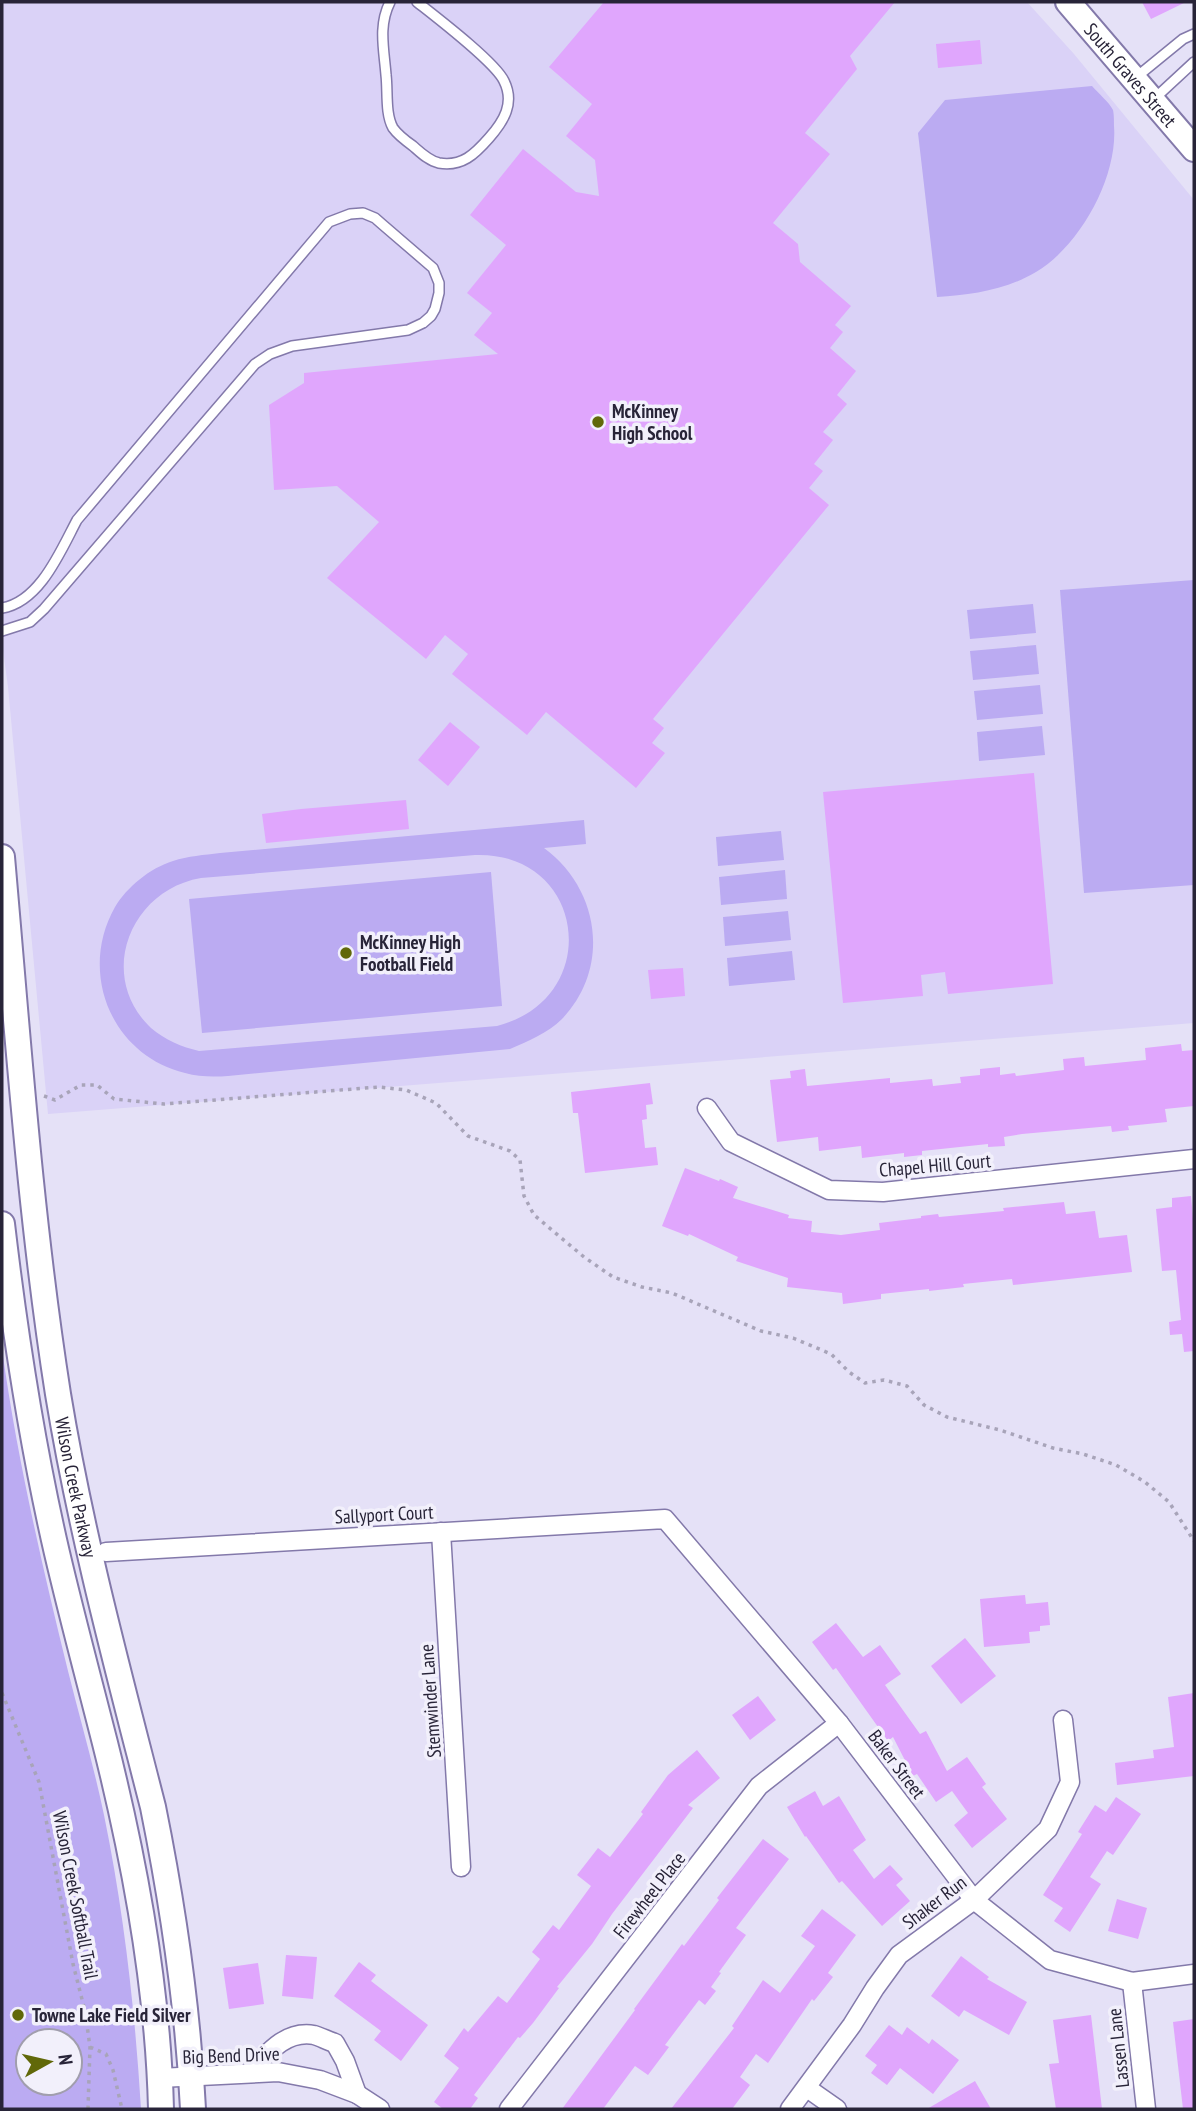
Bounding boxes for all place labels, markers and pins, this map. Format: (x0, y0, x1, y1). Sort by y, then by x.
place label: McKinney High School (612, 399, 693, 445)
marker: McKinney High School (590, 414, 606, 430)
place label: McKinney High Football Field (360, 930, 461, 976)
marker: McKinney High Football Field (338, 945, 354, 961)
place label: Towne Lake Field Silver (32, 2003, 191, 2027)
marker: Towne Lake Field Silver (10, 2007, 26, 2023)

